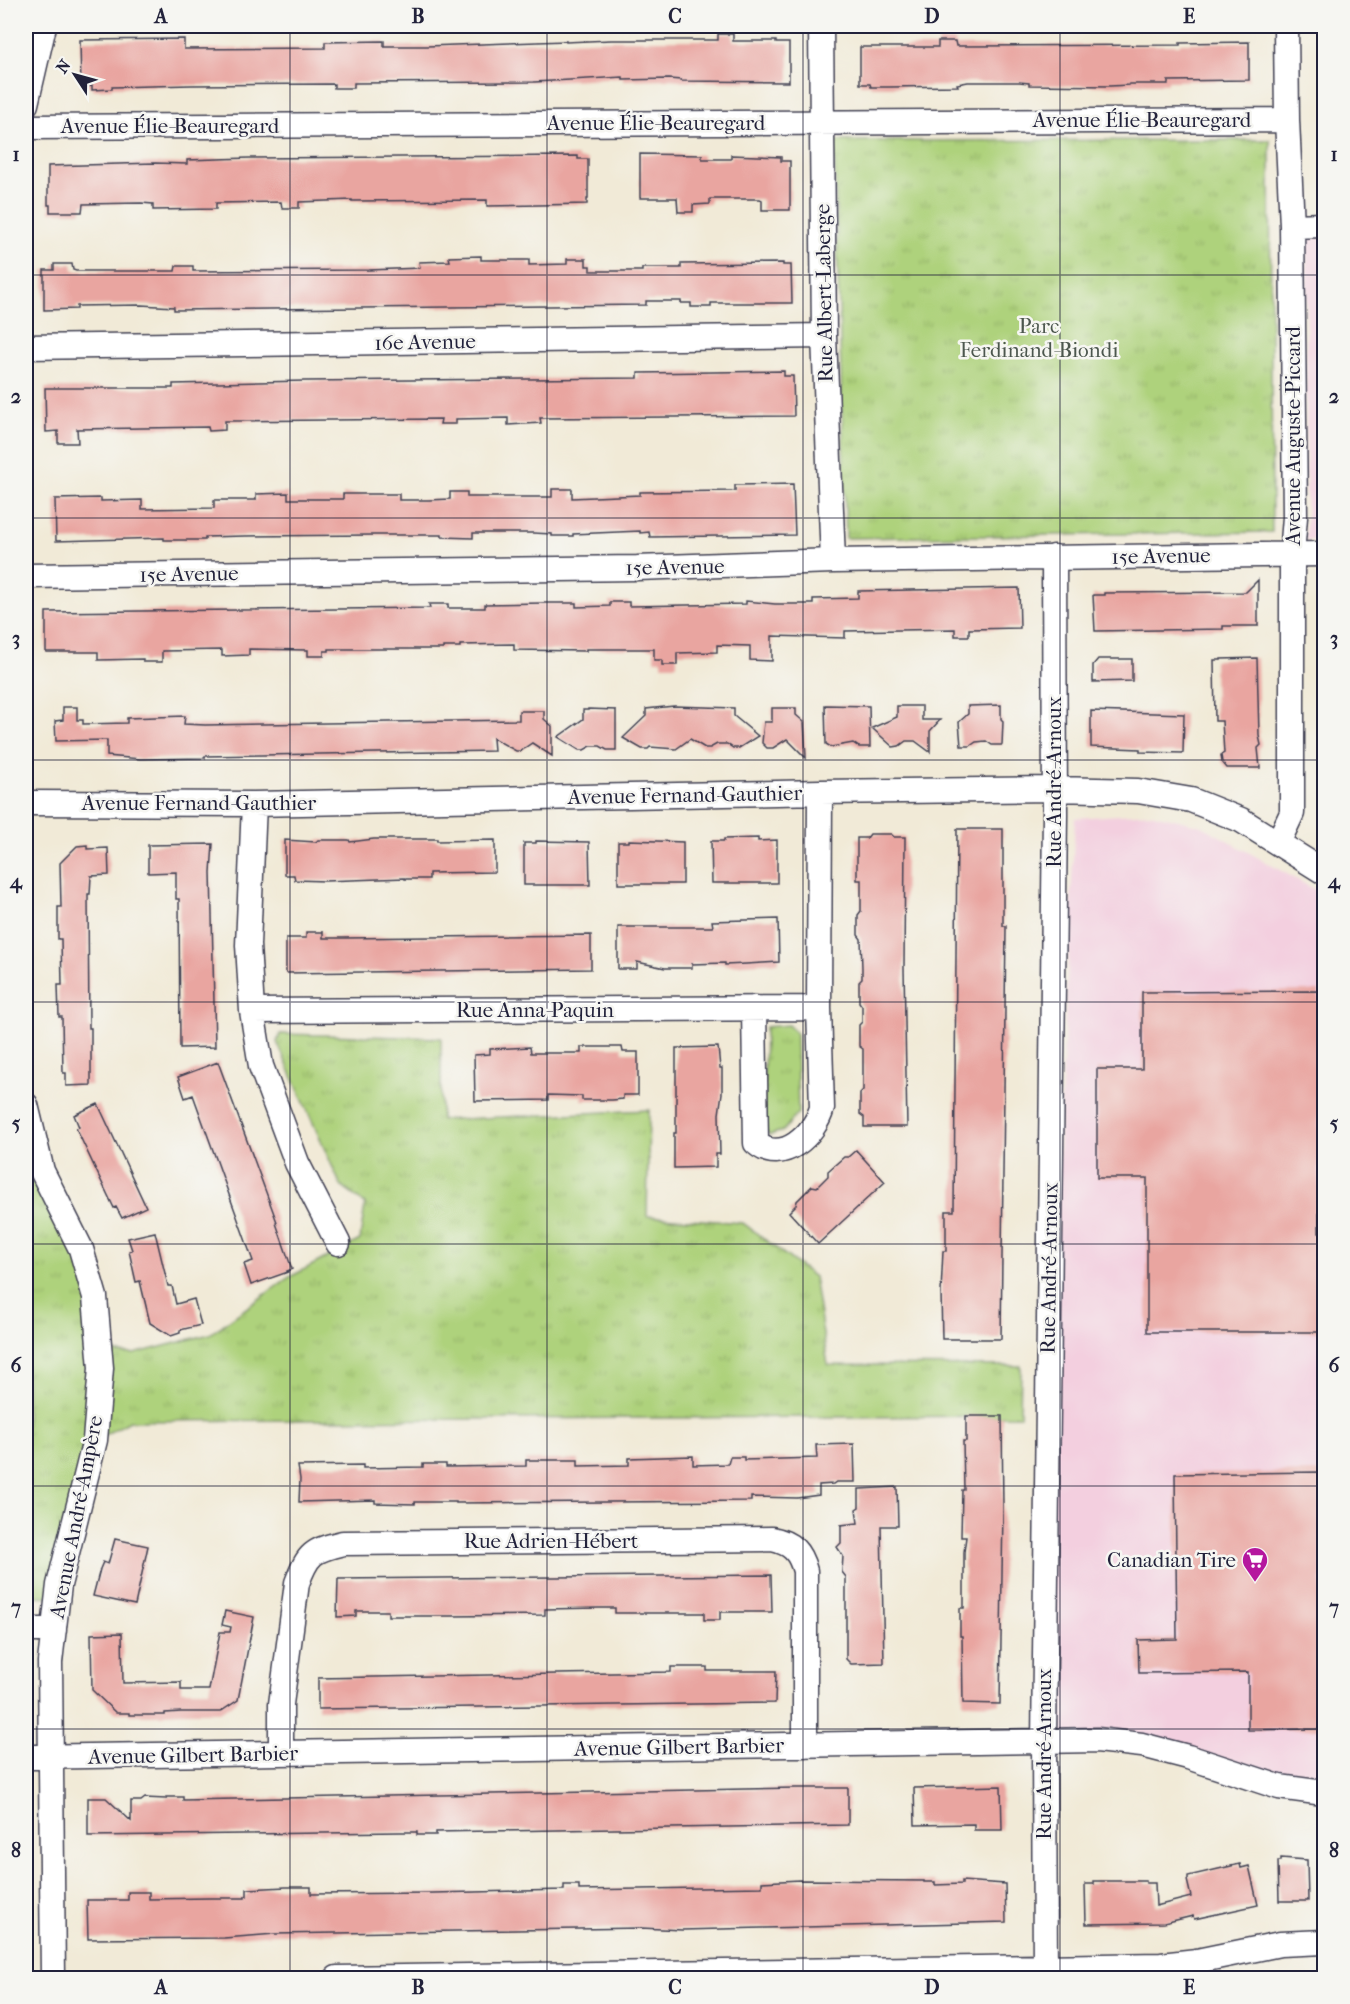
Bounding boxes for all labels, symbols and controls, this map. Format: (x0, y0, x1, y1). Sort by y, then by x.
text: A (153, 5, 169, 28)
text: B (411, 5, 425, 28)
text: C (668, 5, 682, 28)
text: D (924, 5, 940, 28)
text: E (1183, 5, 1195, 28)
north arrow (45, 45, 105, 105)
text: N (52, 55, 75, 77)
street label: Avenue Élie-Beauregard (1032, 108, 1252, 132)
street label: Avenue Élie-Beauregard (546, 111, 766, 135)
street label: Avenue Élie-Beauregard (60, 114, 280, 138)
text: 1 (12, 143, 20, 166)
text: 1 (1330, 143, 1338, 166)
street label: Rue Albert-Laberge (810, 204, 838, 382)
park label: Parc Ferdinand-Biondi (960, 314, 1118, 362)
street label: Avenue Auguste-Piccard (1281, 326, 1305, 547)
street label: 16e Avenue (374, 329, 476, 355)
text: 2 (11, 385, 21, 408)
text: 2 (1329, 385, 1339, 408)
street label: 15e Avenue (1111, 543, 1211, 569)
street label: 15e Avenue (625, 554, 725, 580)
street label: 15e Avenue (139, 561, 239, 587)
text: 3 (12, 627, 20, 650)
text: 3 (1330, 627, 1338, 650)
street label: Rue André-Arnoux (1042, 696, 1066, 868)
street label: Avenue Fernand-Gauthier (566, 781, 803, 809)
street label: Avenue Fernand-Gauthier (81, 791, 316, 815)
text: 4 (9, 870, 23, 894)
text: 4 (1327, 870, 1341, 894)
street label: Rue Anna-Paquin (456, 998, 614, 1022)
text: 5 (12, 1112, 21, 1135)
text: 5 (1330, 1112, 1339, 1135)
street label: Rue André-Arnoux (1036, 1182, 1062, 1354)
text: 6 (11, 1354, 23, 1377)
text: 6 (1329, 1354, 1341, 1377)
street label: Avenue André-Ampère (44, 1414, 107, 1621)
street label: Rue Adrien-Hébert (464, 1529, 639, 1553)
supermarket icon: Canadian Tire (1240, 1545, 1270, 1583)
place label: Canadian Tire (1107, 1548, 1236, 1572)
text: 7 (10, 1596, 21, 1619)
text: 7 (1328, 1596, 1339, 1619)
street label: Rue André-Arnoux (1032, 1668, 1056, 1840)
street label: Avenue Gilbert Barbier (573, 1733, 784, 1761)
street label: Avenue Gilbert Barbier (87, 1741, 298, 1769)
text: 8 (11, 1839, 21, 1862)
text: 8 (1329, 1839, 1339, 1862)
text: A (153, 1976, 169, 1999)
text: B (411, 1976, 425, 1999)
text: C (668, 1976, 682, 1999)
text: D (924, 1976, 940, 1999)
text: E (1183, 1976, 1195, 1999)

